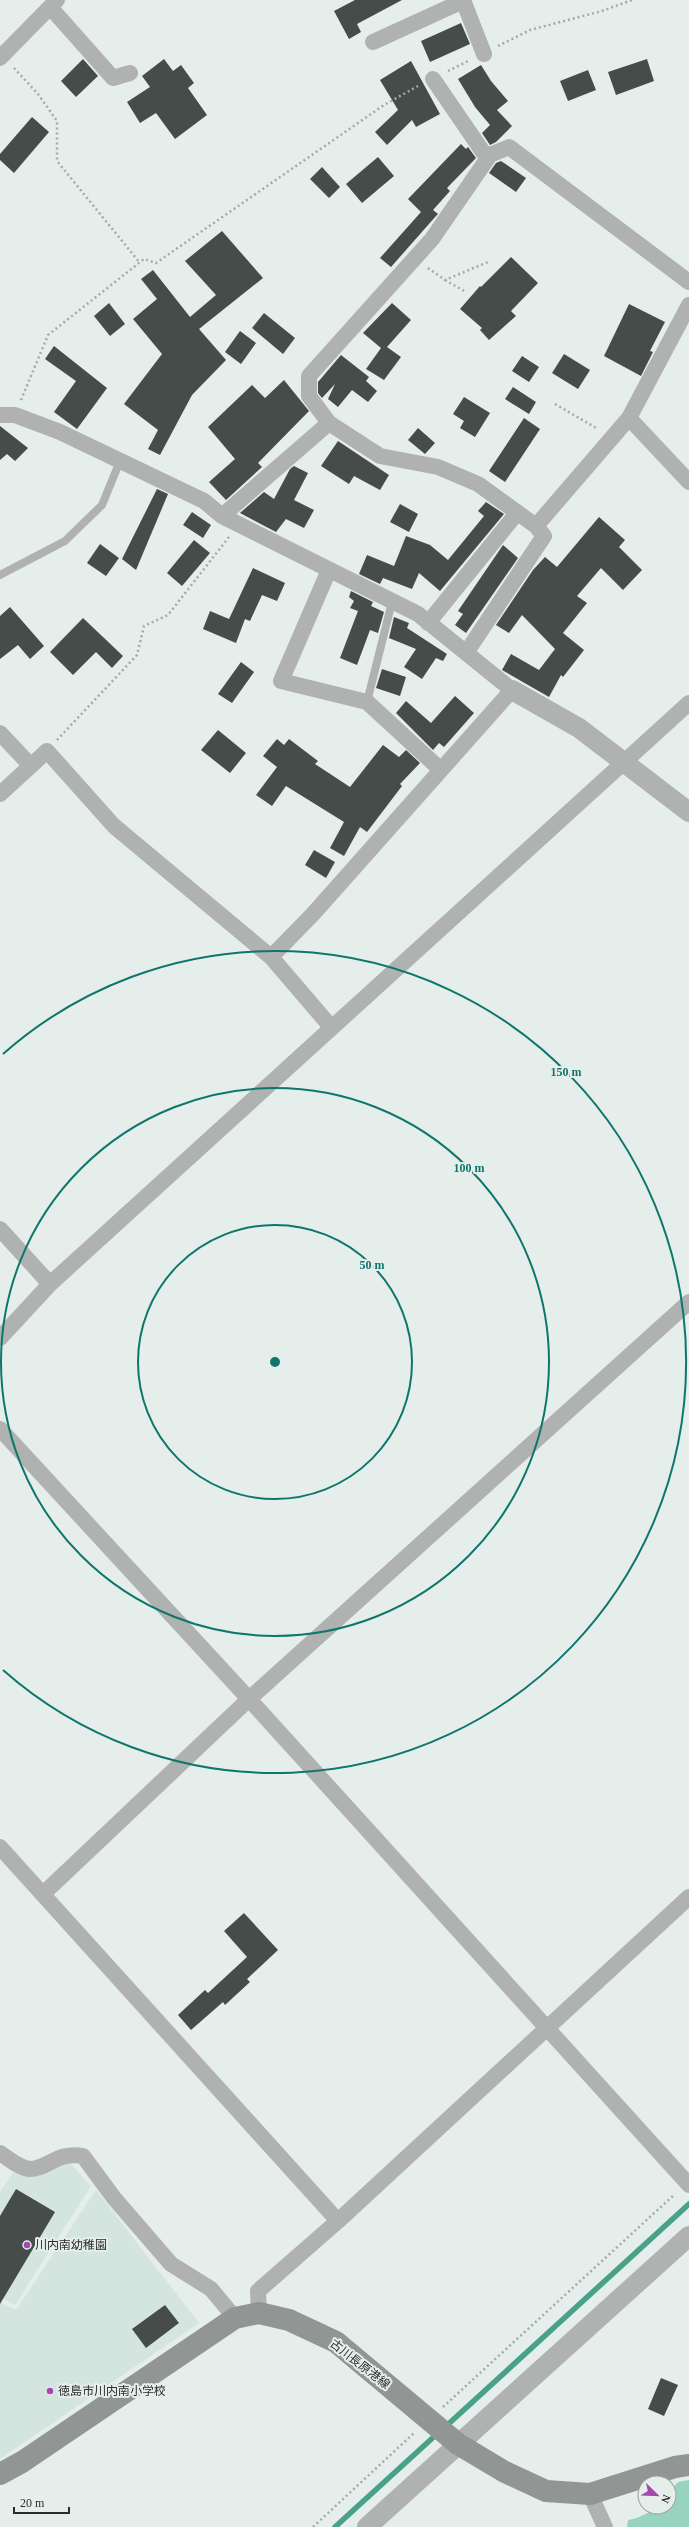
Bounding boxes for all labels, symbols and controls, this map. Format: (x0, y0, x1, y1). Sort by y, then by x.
text: 150 m (551, 1065, 582, 1079)
text: 100 m (454, 1161, 485, 1175)
text: 50 m (360, 1258, 385, 1272)
centre of rings (268, 1355, 282, 1369)
place label: 川内南幼稚園 (35, 2238, 107, 2252)
marker: 川内南幼稚園 (22, 2240, 32, 2250)
street label: 古川長原港線 (327, 2336, 393, 2392)
place label: 徳島市川内南小学校 (58, 2384, 166, 2398)
marker: 徳島市川内南小学校 (45, 2386, 55, 2396)
north arrow (637, 2475, 677, 2515)
scale bar (14, 2489, 69, 2515)
text: N (659, 2493, 673, 2505)
text: 20 m (20, 2496, 45, 2510)

